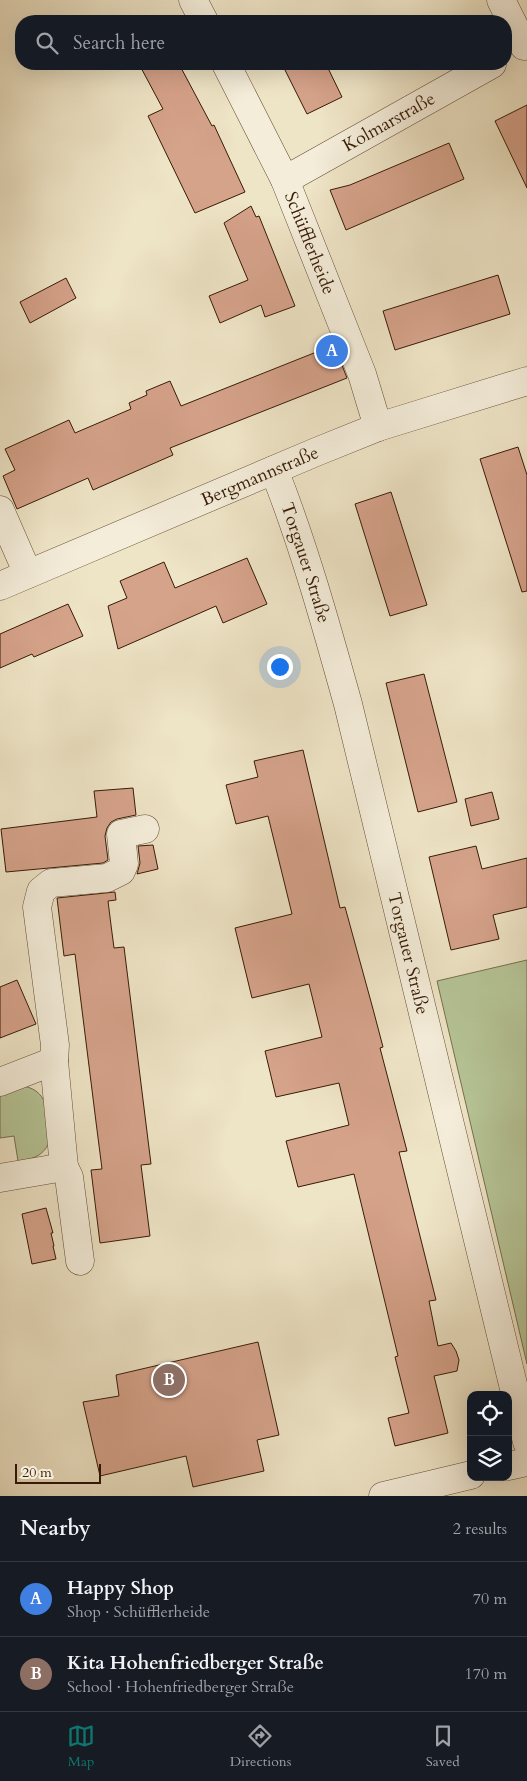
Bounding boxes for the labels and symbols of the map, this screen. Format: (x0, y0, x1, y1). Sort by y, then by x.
street label: Kolmarstraße (338, 86, 440, 158)
street label: Schüfflerheide (278, 188, 342, 298)
pin: A (316, 332, 348, 370)
street label: Bergmannstraße (197, 440, 322, 512)
street label: Torgauer Straße (275, 499, 337, 626)
your location (267, 654, 293, 680)
street label: Torgauer Straße (382, 890, 435, 1017)
pin: B (153, 1361, 185, 1399)
scale bar (15, 1461, 101, 1484)

